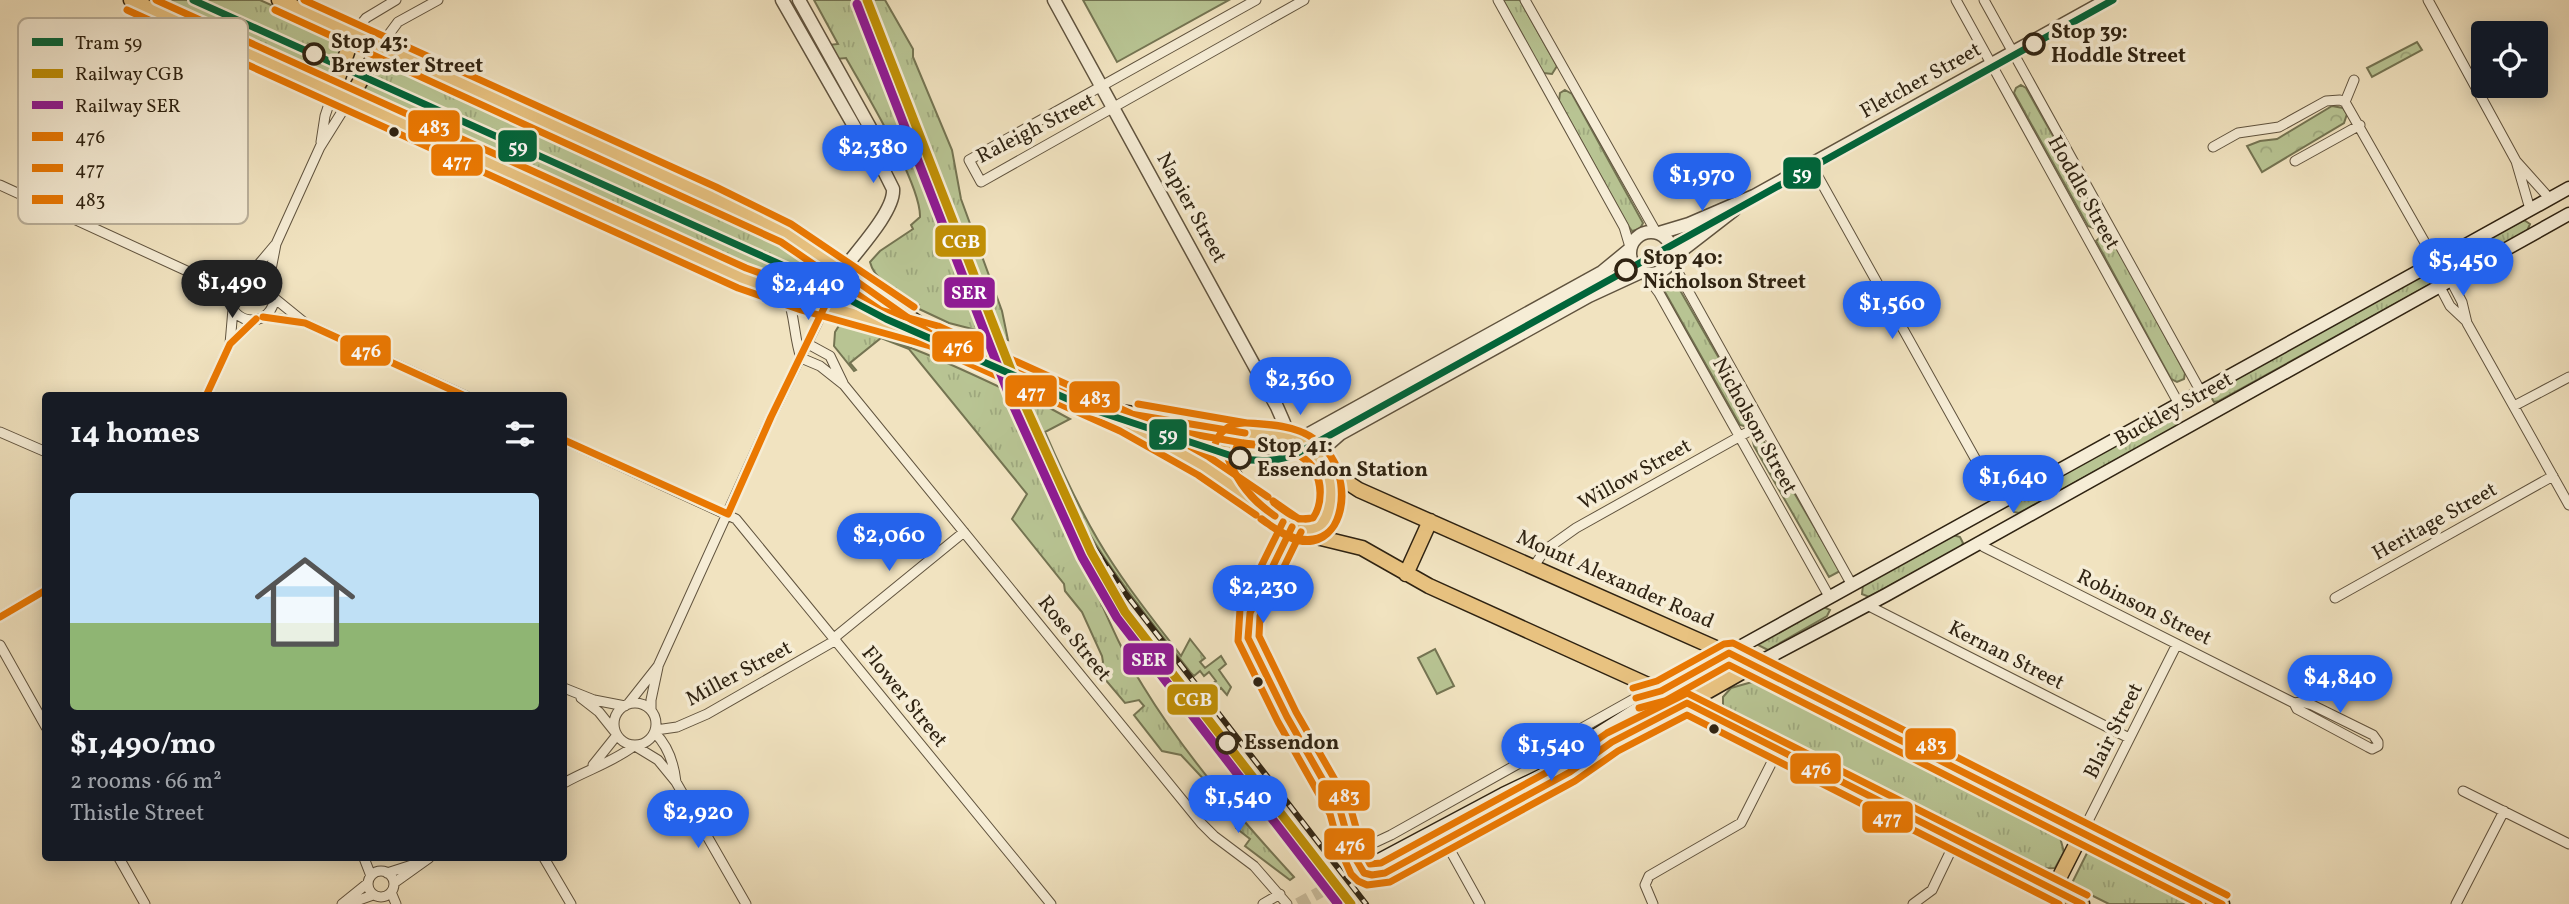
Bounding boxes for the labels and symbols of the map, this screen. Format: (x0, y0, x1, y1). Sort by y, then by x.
legend (18, 18, 248, 224)
place label: Stop 39: Hoddle Street (2051, 18, 2186, 71)
place label: Stop 43: Brewster Street (331, 28, 483, 81)
text: Tram 59 (75, 31, 142, 57)
marker: Stop 39: Hoddle Street (2023, 33, 2045, 55)
street label: Fletcher Street (1855, 36, 1987, 126)
marker: Stop 43: Brewster Street (303, 43, 325, 65)
text: Railway CGB (75, 62, 184, 88)
street label: Raleigh Street (972, 87, 1100, 171)
text: Railway SER (75, 94, 181, 120)
line badge: 483 (407, 109, 461, 143)
text: 483 (418, 115, 450, 141)
text: 476 (75, 125, 105, 151)
unlabelled marker (387, 125, 401, 139)
pin: $2,380 (816, 125, 930, 185)
line badge: 59 (497, 129, 538, 163)
street label: Hoddle Street (2040, 131, 2126, 255)
text: 59 (508, 135, 528, 161)
line badge: 477 (430, 143, 484, 177)
street label: Napier Street (1149, 147, 1233, 269)
text: 477 (442, 149, 472, 175)
pin: $1,970 (1645, 154, 1759, 213)
line badge: 59 (1782, 156, 1822, 190)
text: 477 (75, 157, 105, 183)
text: 59 (1792, 162, 1812, 188)
text: 483 (75, 188, 105, 214)
line badge: CGB (934, 224, 987, 258)
text: CGB (942, 230, 980, 256)
pin: $5,450 (2406, 238, 2520, 298)
place label: Stop 40: Nicholson Street (1643, 244, 1806, 297)
marker: Stop 40: Nicholson Street (1615, 259, 1637, 281)
pin: $1,490 (175, 260, 289, 320)
pin: $2,440 (751, 262, 865, 322)
line badge: SER (943, 276, 996, 309)
text: SER (951, 281, 987, 307)
pin: $1,560 (1835, 282, 1949, 341)
line badge: 476 (931, 330, 985, 363)
line badge: 476 (339, 334, 392, 367)
text: 476 (943, 335, 973, 361)
text: 476 (351, 339, 381, 365)
street label: Nicholson Street (1704, 352, 1804, 500)
pin: $2,360 (1243, 358, 1357, 417)
street label: Buckley Street (2110, 366, 2238, 454)
line badge: 477 (1004, 374, 1058, 408)
text: 477 (1016, 380, 1046, 406)
line badge: 483 (1068, 380, 1121, 414)
text: 483 (1079, 386, 1111, 412)
line badge: 59 (1148, 418, 1188, 451)
text: 59 (1158, 423, 1178, 449)
place label: Stop 41: Essendon Station (1257, 432, 1428, 485)
street label: Willow Street (1573, 432, 1697, 518)
marker: Stop 41: Essendon Station (1229, 447, 1251, 469)
pin: $1,640 (1956, 456, 2070, 515)
street label: Heritage Street (2367, 476, 2503, 568)
pin: $2,060 (832, 514, 946, 573)
street label: Mount Alexander Road (1512, 523, 1718, 637)
street label: Robinson Street (2071, 563, 2217, 653)
pin: $2,230 (1206, 566, 1320, 625)
street label: Rose Street (1030, 590, 1118, 688)
street label: Kernan Street (1943, 614, 2069, 698)
street label: Miller Street (681, 634, 797, 714)
street label: Flower Street (854, 640, 954, 754)
line badge: SER (1122, 642, 1175, 676)
text: SER (1131, 648, 1167, 674)
pin: $4,840 (2283, 656, 2397, 715)
unlabelled marker (1251, 675, 1265, 689)
street label: Blair Street (2077, 678, 2151, 784)
line badge: CGB (1166, 683, 1219, 716)
text: CGB (1174, 688, 1212, 714)
unlabelled marker (1707, 722, 1721, 736)
pin: $1,540 (1494, 724, 1608, 783)
line badge: 483 (1904, 727, 1957, 761)
place label: Essendon (1244, 729, 1339, 758)
marker: Essendon (1216, 732, 1238, 754)
text: 483 (1915, 733, 1947, 759)
line badge: 476 (1789, 752, 1842, 785)
text: 476 (1801, 757, 1831, 783)
pin: $1,540 (1181, 776, 1295, 835)
line badge: 483 (1317, 779, 1371, 812)
text: 483 (1328, 784, 1360, 810)
pin: $2,920 (641, 790, 755, 850)
line badge: 477 (1861, 800, 1914, 834)
text: 477 (1872, 806, 1902, 832)
line badge: 476 (1323, 827, 1376, 861)
text: 476 (1335, 833, 1365, 859)

